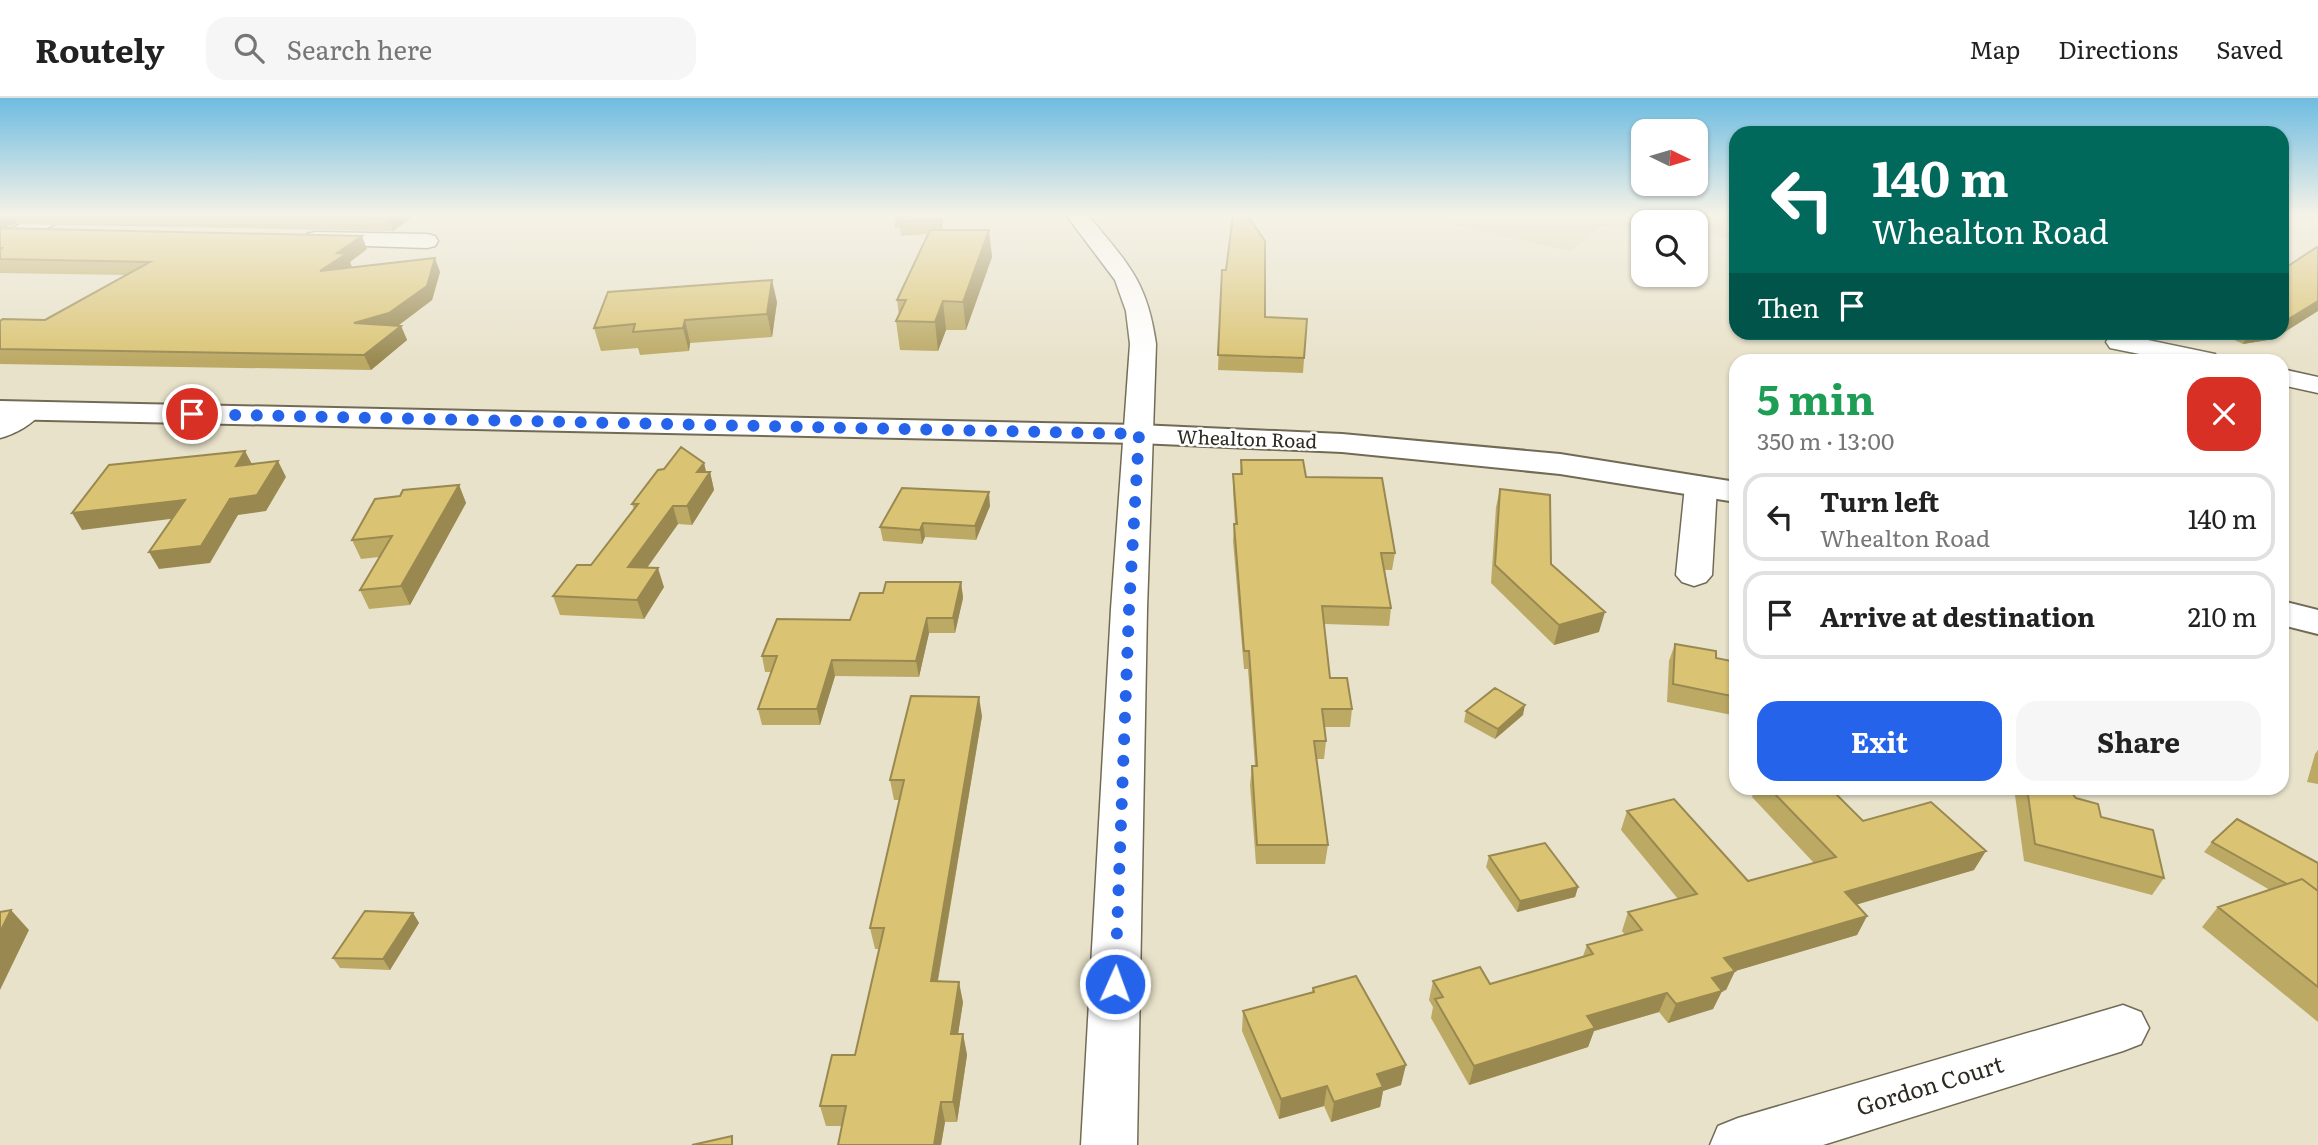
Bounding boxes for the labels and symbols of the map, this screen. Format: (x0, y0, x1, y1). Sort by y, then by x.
north arrow (1631, 119, 1708, 196)
pin (162, 384, 222, 444)
street label: Whealton Road (1176, 422, 1318, 454)
position arrow (1078, 947, 1152, 1021)
street label: Gordon Court (1852, 1045, 2008, 1123)

